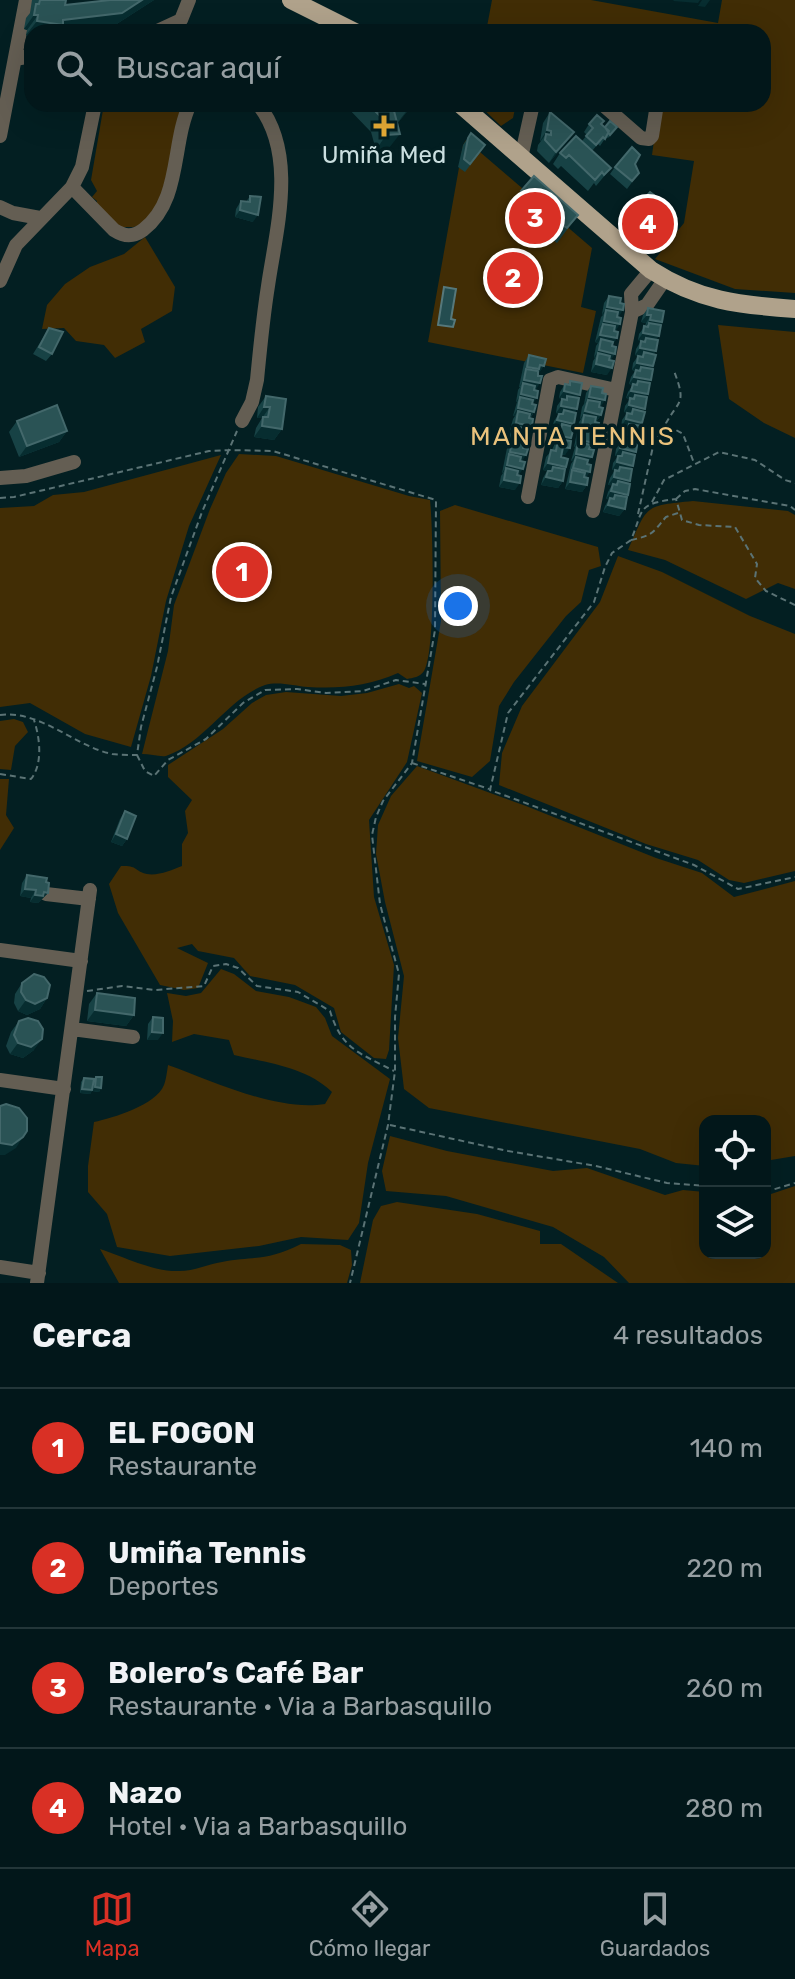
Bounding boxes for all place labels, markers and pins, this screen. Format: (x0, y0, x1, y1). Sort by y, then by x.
marker: Umiña Med (373, 115, 395, 137)
place label: Umiña Med (322, 141, 446, 169)
pin: 3 (509, 188, 561, 248)
pin: 4 (622, 194, 674, 254)
pin: 2 (487, 248, 539, 308)
pin: 1 (216, 542, 268, 602)

